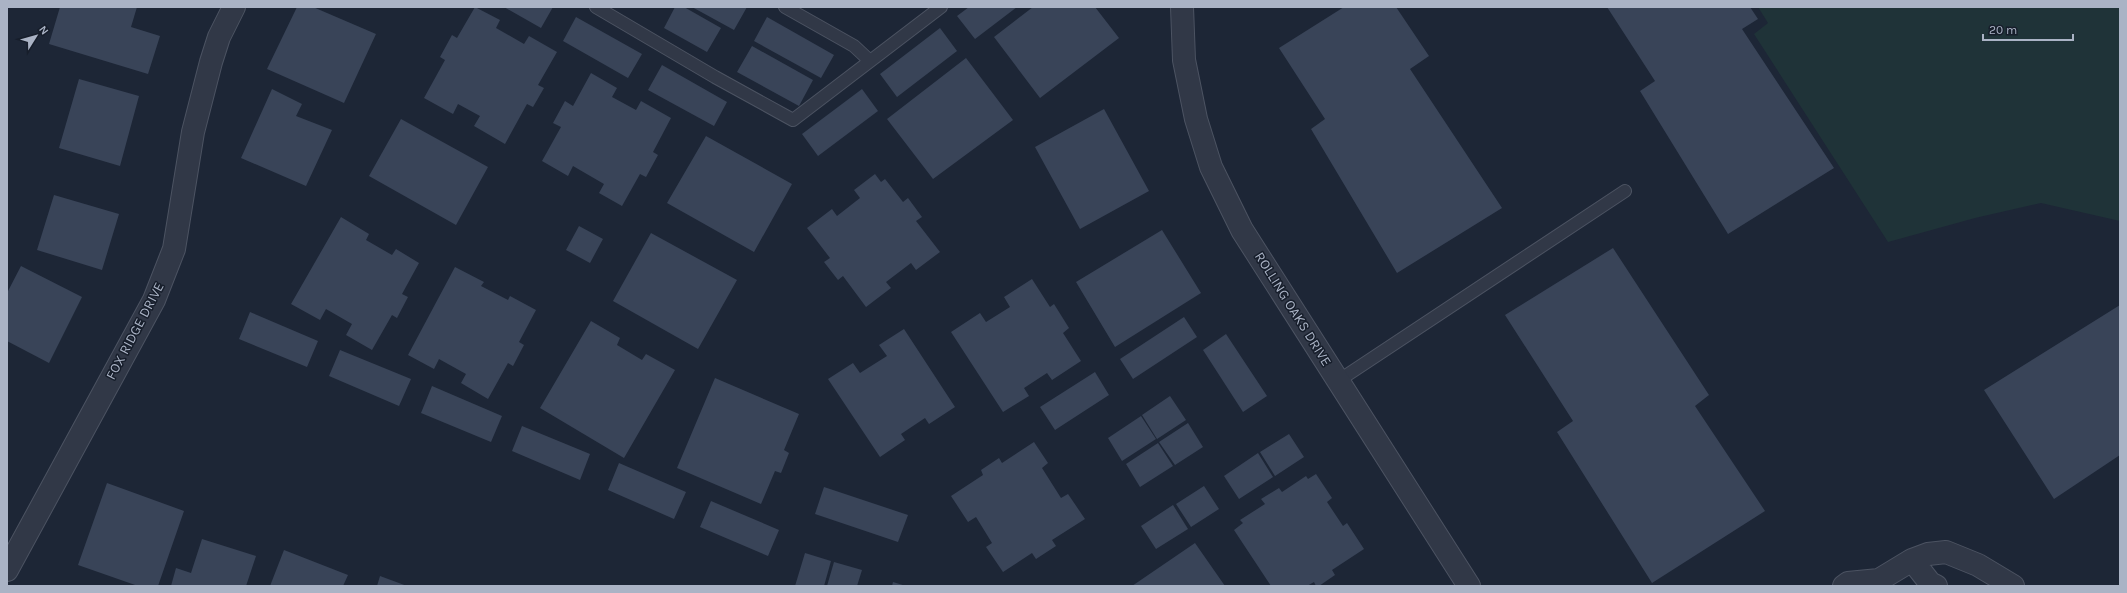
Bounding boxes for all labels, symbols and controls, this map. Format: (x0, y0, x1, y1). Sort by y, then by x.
north arrow (16, 16, 56, 56)
scale bar (1983, 16, 2073, 42)
text: N (36, 23, 51, 37)
text: 20 m (1989, 23, 2017, 37)
street label: ROLLING OAKS DRIVE (1251, 249, 1335, 369)
street label: FOX RIDGE DRIVE (102, 279, 168, 383)

